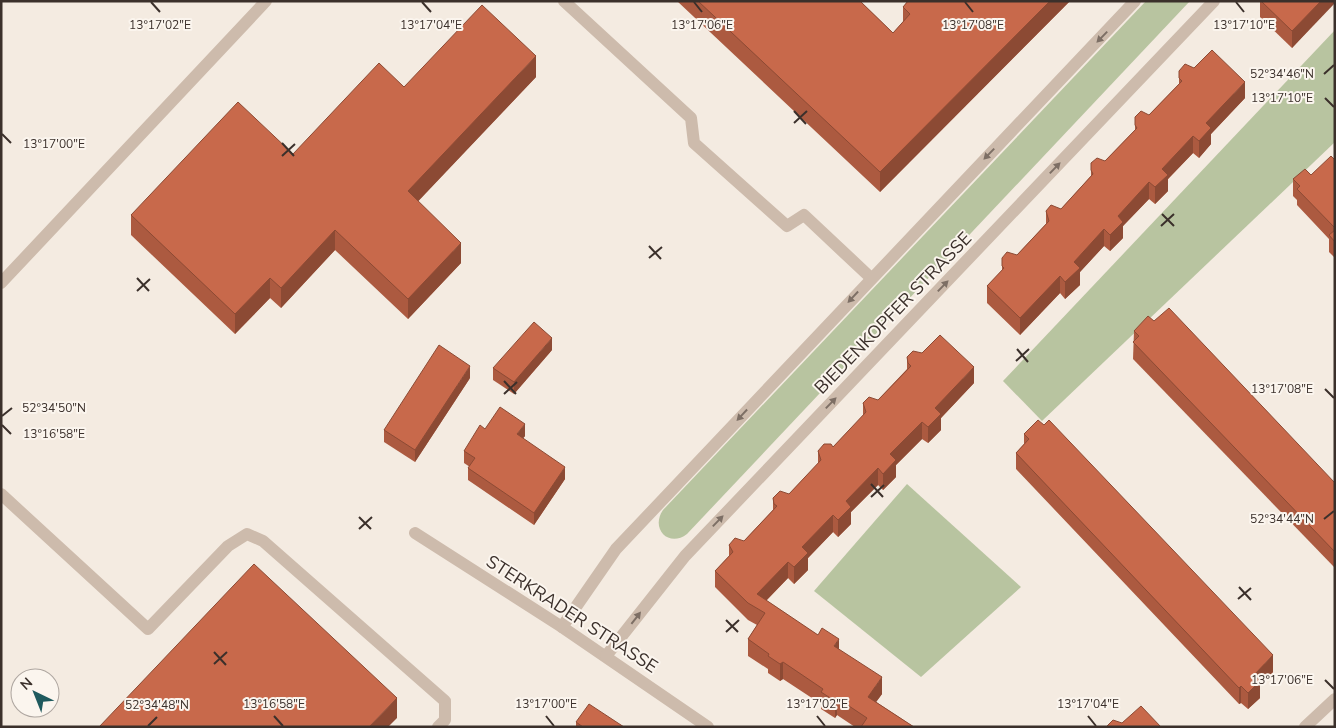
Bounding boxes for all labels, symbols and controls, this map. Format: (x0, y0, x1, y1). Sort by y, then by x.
text: 13°17'02"E (129, 17, 191, 33)
text: 13°17'04"E (400, 17, 462, 33)
text: 13°17'06"E (671, 17, 733, 33)
text: 13°17'08"E (942, 17, 1004, 33)
text: 13°17'10"E (1213, 17, 1275, 33)
one-way arrow (1096, 30, 1108, 42)
text: 52°34'46"N (1250, 66, 1314, 82)
text: 13°17'10"E (1251, 90, 1313, 106)
text: 13°17'00"E (23, 136, 85, 152)
one-way arrow (983, 148, 995, 160)
one-way arrow (1049, 162, 1061, 174)
street label: BIEDENKOPFER STRASSE (809, 227, 977, 399)
one-way arrow (937, 280, 949, 292)
one-way arrow (847, 291, 859, 303)
text: 13°17'08"E (1251, 381, 1313, 397)
one-way arrow (825, 397, 837, 409)
text: 52°34'50"N (22, 400, 86, 416)
one-way arrow (736, 409, 748, 421)
text: 13°16'58"E (23, 426, 85, 442)
text: 52°34'44"N (1250, 511, 1314, 527)
one-way arrow (712, 515, 724, 527)
street label: STERKRADER STRASSE (482, 549, 662, 679)
one-way arrow (631, 611, 641, 625)
north arrow (10, 668, 60, 718)
text: 13°17'06"E (1251, 672, 1313, 688)
text: N (16, 673, 37, 694)
text: 13°16'58"E (243, 696, 305, 712)
text: 13°17'00"E (515, 696, 577, 712)
text: 13°17'02"E (786, 696, 848, 712)
text: 13°17'04"E (1057, 696, 1119, 712)
text: 52°34'48"N (125, 697, 189, 713)

